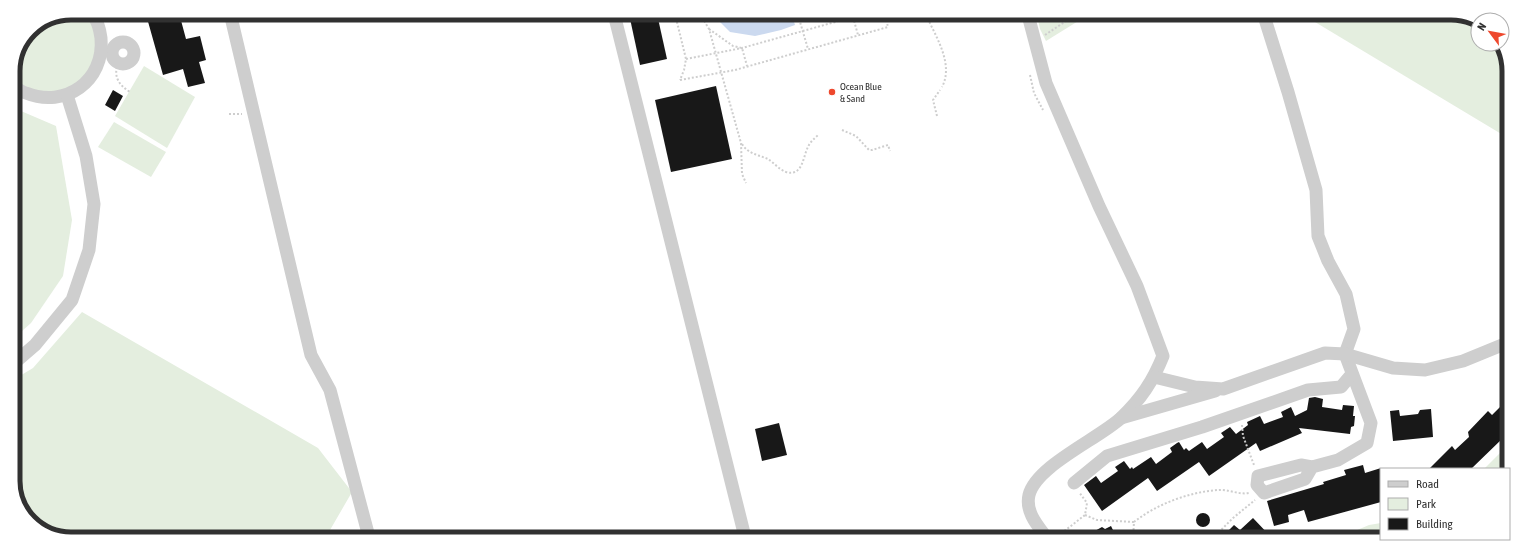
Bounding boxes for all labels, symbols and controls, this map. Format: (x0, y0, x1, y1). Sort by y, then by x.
north arrow (1470, 12, 1510, 52)
text: N (1475, 21, 1488, 33)
place label: Ocean Blue & Sand (840, 81, 882, 104)
marker: Ocean Blue & Sand (827, 87, 837, 97)
legend (1380, 468, 1510, 540)
text: Road (1416, 477, 1439, 491)
text: Park (1416, 497, 1437, 511)
text: Building (1416, 517, 1454, 531)

